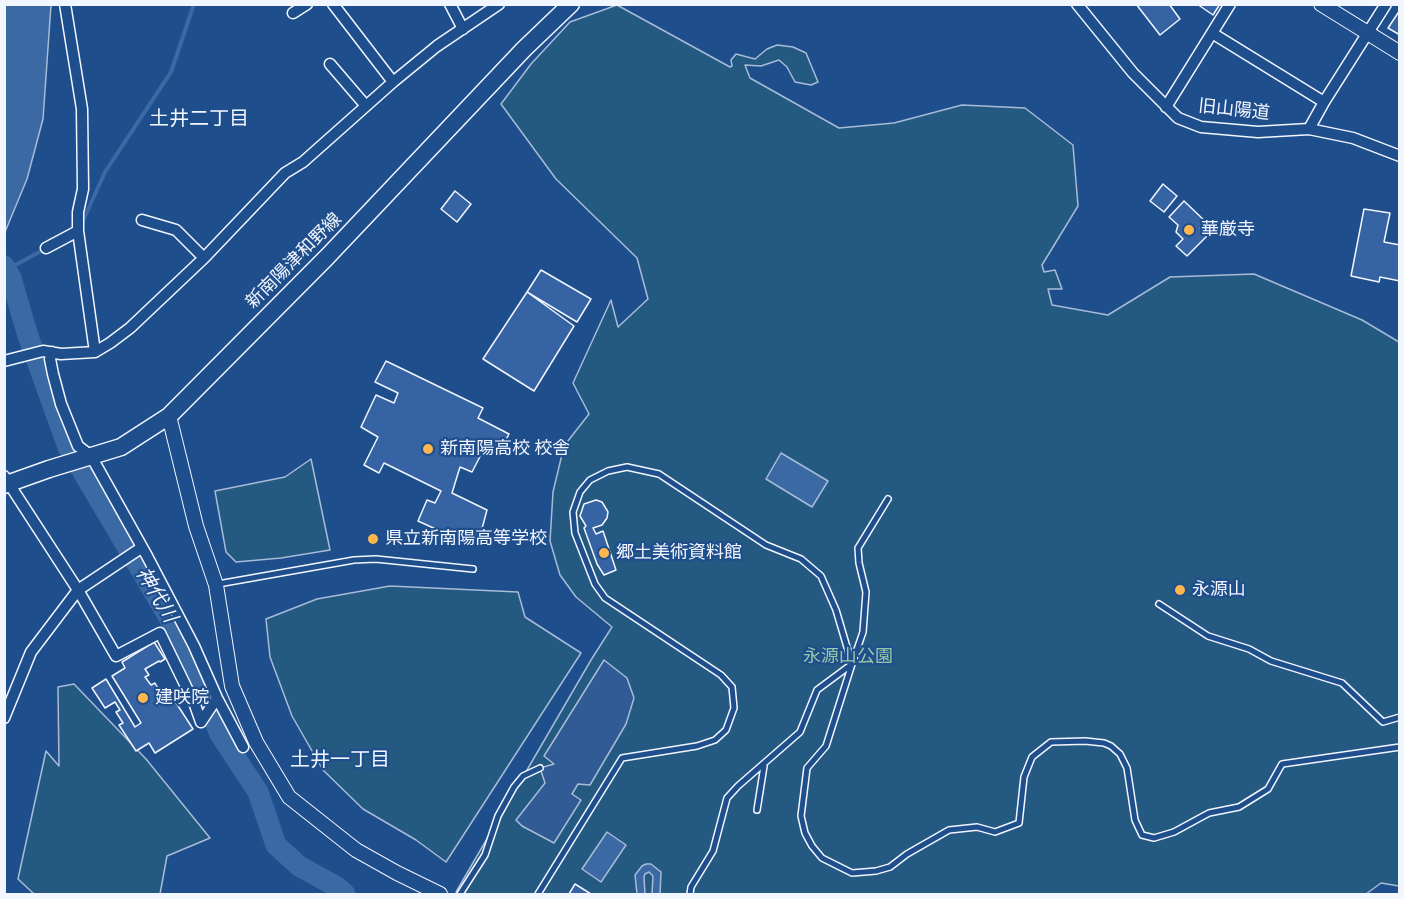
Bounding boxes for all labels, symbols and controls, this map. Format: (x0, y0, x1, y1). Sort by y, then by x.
street label: 旧山陽道 (1197, 95, 1271, 125)
district label: 土井二丁目 (149, 107, 249, 131)
street label: 新南陽津和野線 (242, 209, 346, 313)
place label: 華厳寺 (1201, 219, 1255, 241)
marker: 華厳寺 (1182, 223, 1196, 237)
place label: 新南陽高校 校舎 (440, 438, 570, 460)
marker: 新南陽高校 校舎 (421, 442, 435, 456)
place label: 県立新南陽高等学校 (385, 528, 547, 550)
marker: 県立新南陽高等学校 (366, 532, 380, 546)
place label: 郷土美術資料館 (616, 542, 742, 564)
marker: 郷土美術資料館 (597, 546, 611, 560)
water label: 神代川 (130, 563, 182, 627)
place label: 永源山 (1192, 579, 1246, 601)
marker: 永源山 (1173, 583, 1187, 597)
park label: 永源山公園 (803, 646, 893, 668)
place label: 建咲院 (155, 687, 209, 709)
marker: 建咲院 (136, 691, 150, 705)
district label: 土井一丁目 (290, 748, 390, 772)

